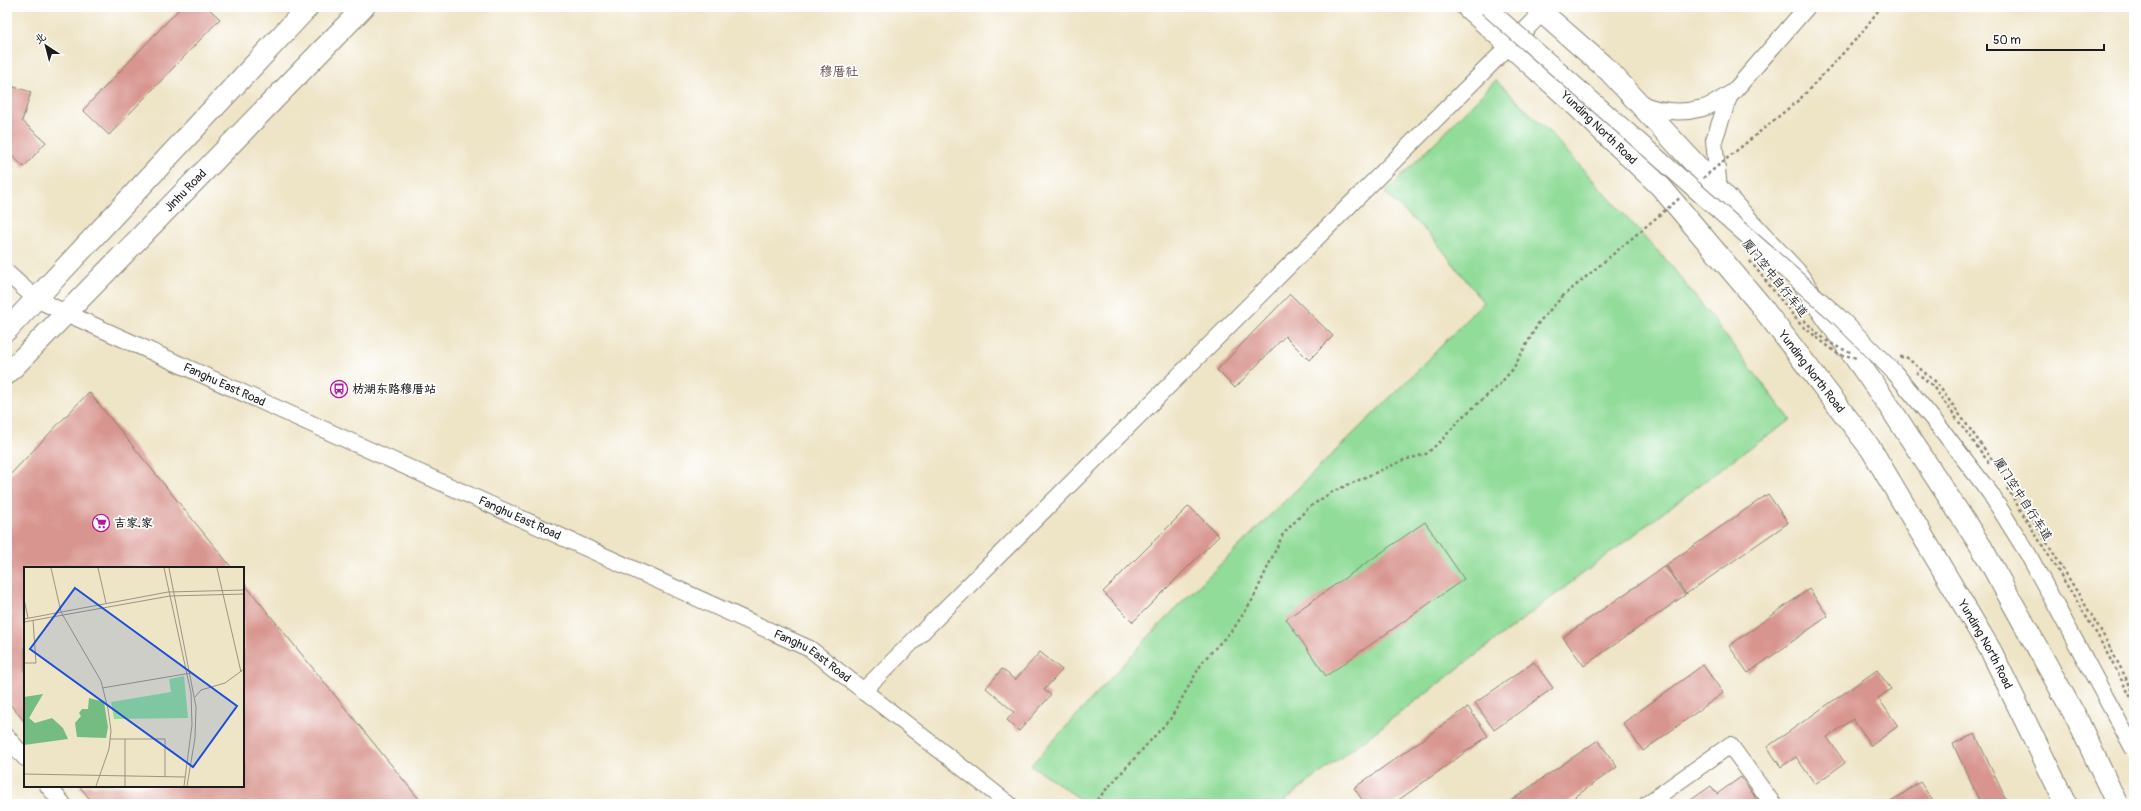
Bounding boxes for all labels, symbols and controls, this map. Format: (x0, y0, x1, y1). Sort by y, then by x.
north arrow (26, 26, 66, 66)
scale bar (1987, 26, 2104, 52)
text: 北 (32, 30, 49, 47)
text: 50 m (1993, 33, 2021, 48)
district label: 穆厝社 (819, 64, 859, 80)
street label: Yunding North Road (1557, 88, 1640, 168)
street label: Jinhu Road (162, 166, 210, 215)
street label: 厦门空中自行车道 (1739, 236, 1811, 320)
street label: Yunding North Road (1774, 327, 1848, 416)
street label: Fanghu East Road (181, 360, 268, 410)
bus stop icon: 枋湖东路穆厝站 (329, 379, 349, 399)
place label: 枋湖东路穆厝站 (352, 382, 436, 397)
street label: 厦门空中自行车道 (1990, 455, 2055, 544)
street label: Fanghu East Road (476, 493, 563, 544)
supermarket icon: 吉家.家 (91, 513, 111, 533)
place label: 吉家.家 (114, 516, 153, 531)
inset map (24, 567, 244, 787)
street label: Yunding North Road (1954, 596, 2016, 692)
street label: Fanghu East Road (771, 627, 854, 686)

